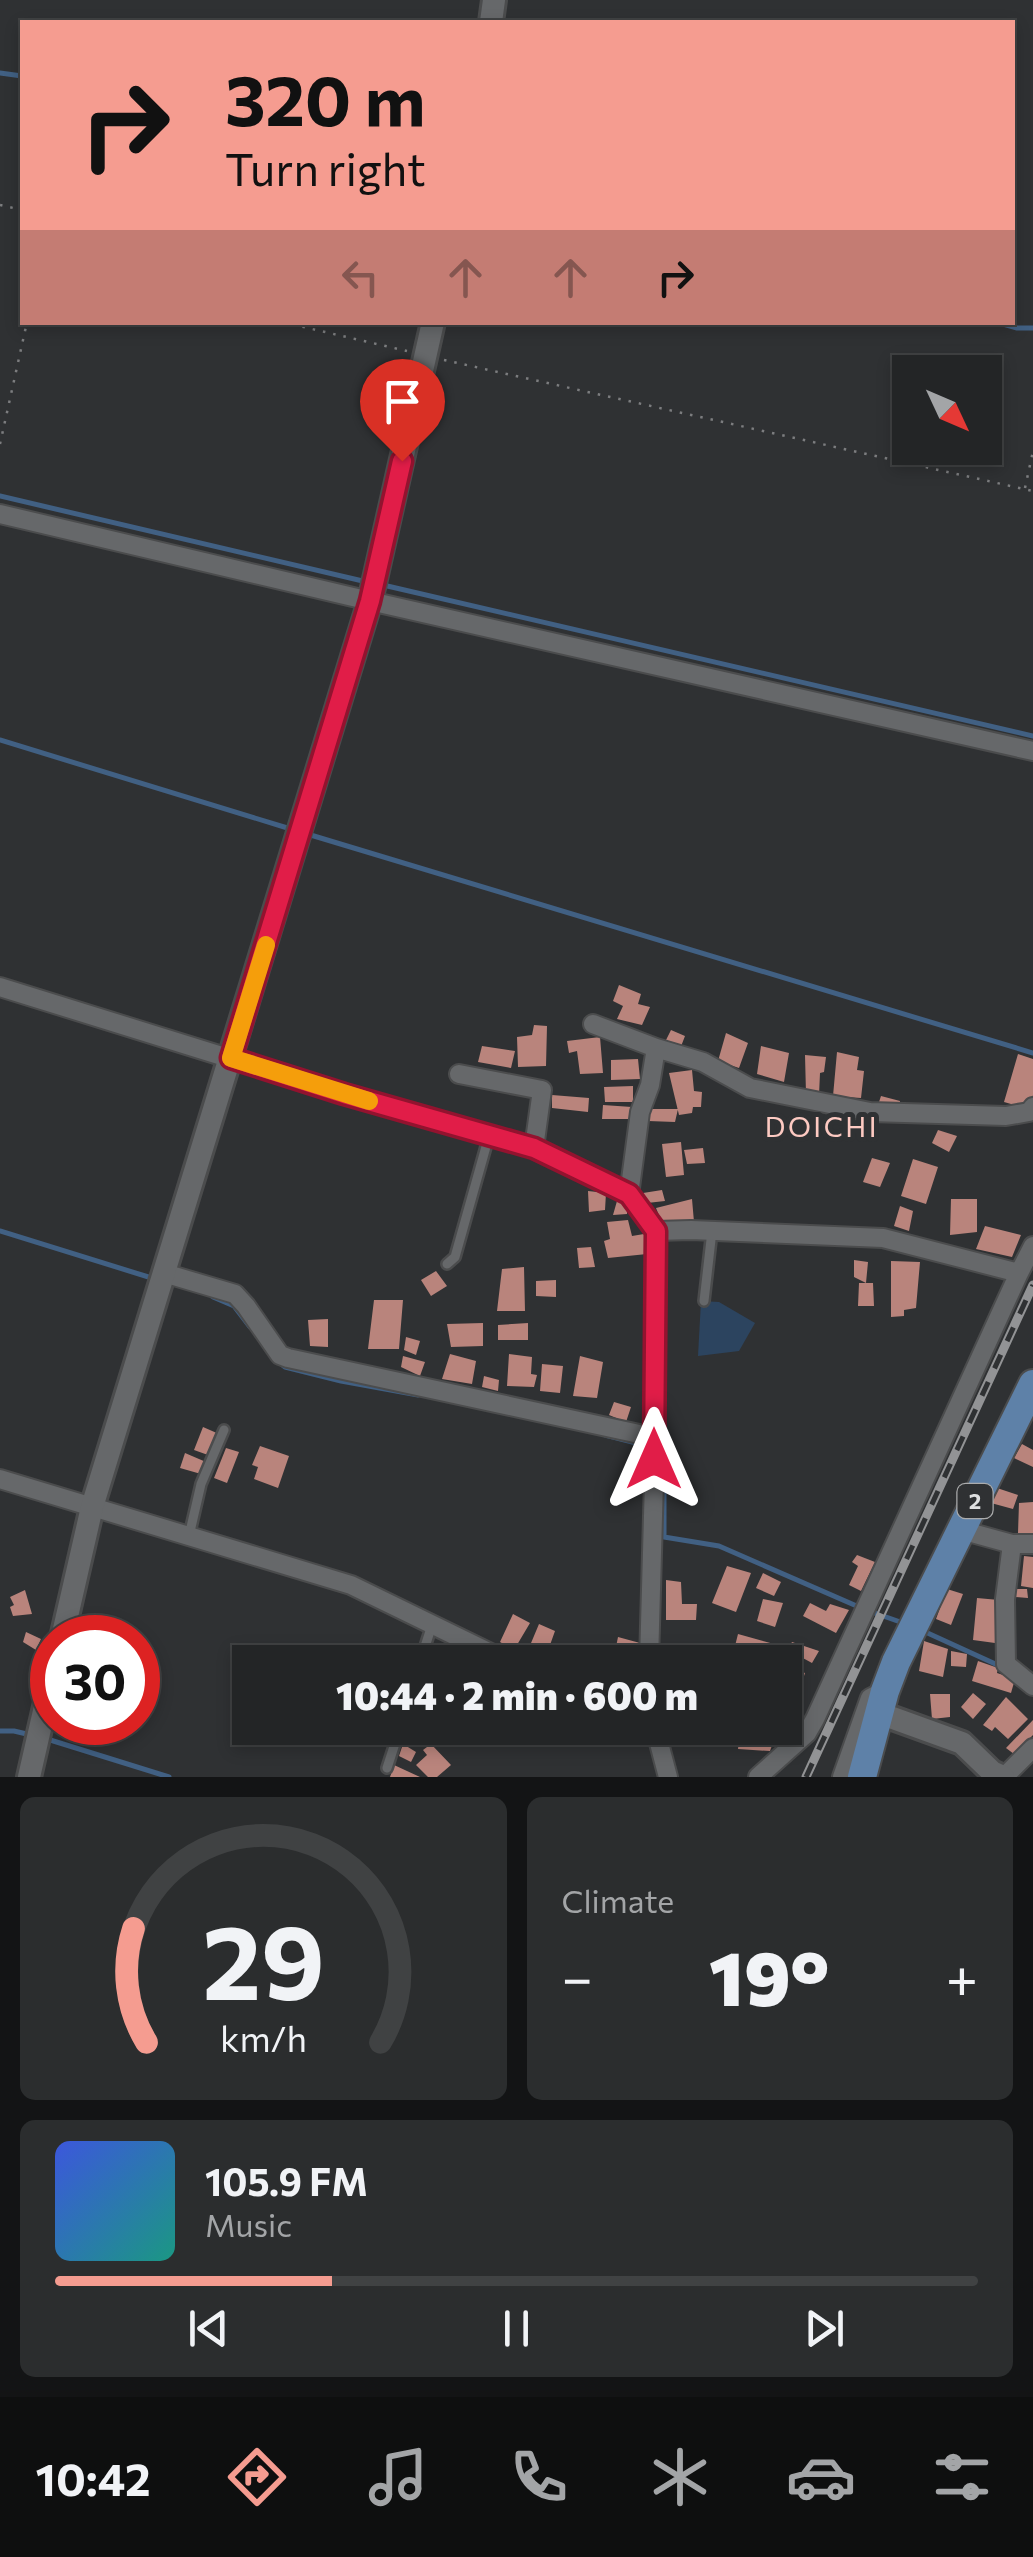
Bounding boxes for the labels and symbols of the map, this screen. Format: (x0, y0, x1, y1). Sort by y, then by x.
north arrow (892, 355, 1002, 465)
pin (360, 359, 445, 462)
district label: DOICHI (765, 1109, 879, 1143)
position arrow (602, 1407, 706, 1511)
road number: 2 (958, 1484, 992, 1518)
speed limit sign: 30 (30, 1615, 160, 1745)

